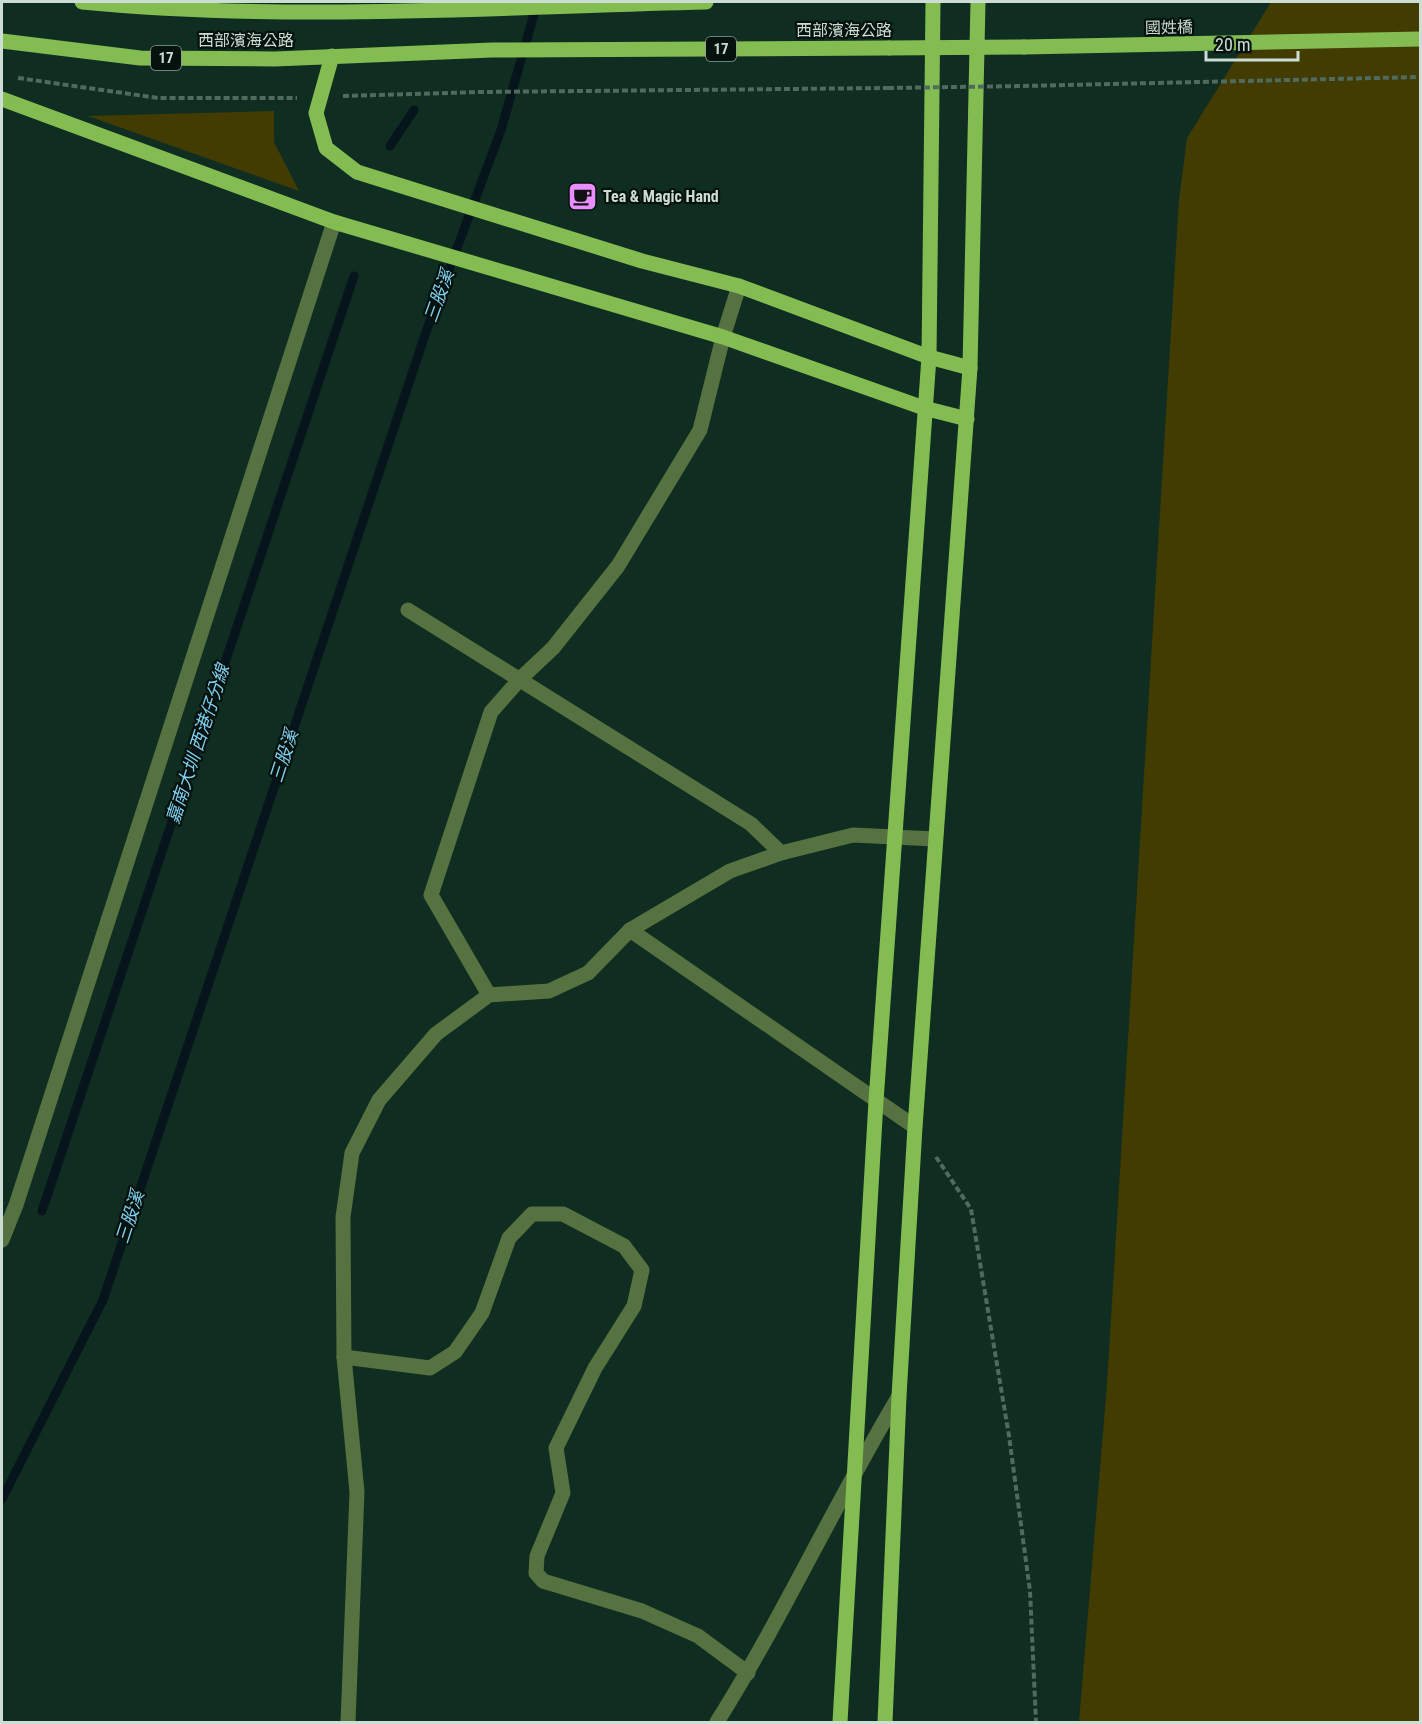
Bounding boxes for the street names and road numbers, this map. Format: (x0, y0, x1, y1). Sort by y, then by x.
street label: 國姓橋 (1145, 18, 1193, 37)
street label: 西部濱海公路 (796, 21, 892, 40)
street label: 西部濱海公路 (198, 31, 294, 50)
road number: 17 (706, 37, 736, 61)
road number: 17 (151, 46, 181, 70)

